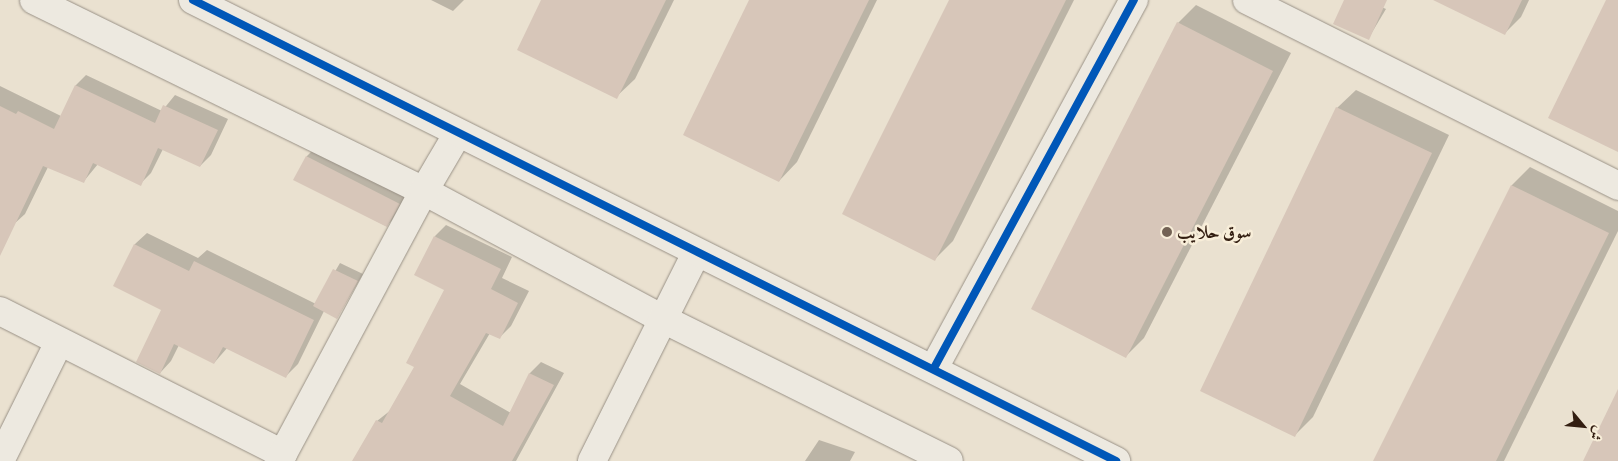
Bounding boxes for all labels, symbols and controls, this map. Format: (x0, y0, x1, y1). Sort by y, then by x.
place label: سوق حلايب (1177, 221, 1251, 243)
marker: سوق حلايب (1161, 226, 1173, 238)
north arrow (1558, 401, 1608, 451)
text: ش (1585, 423, 1608, 444)

